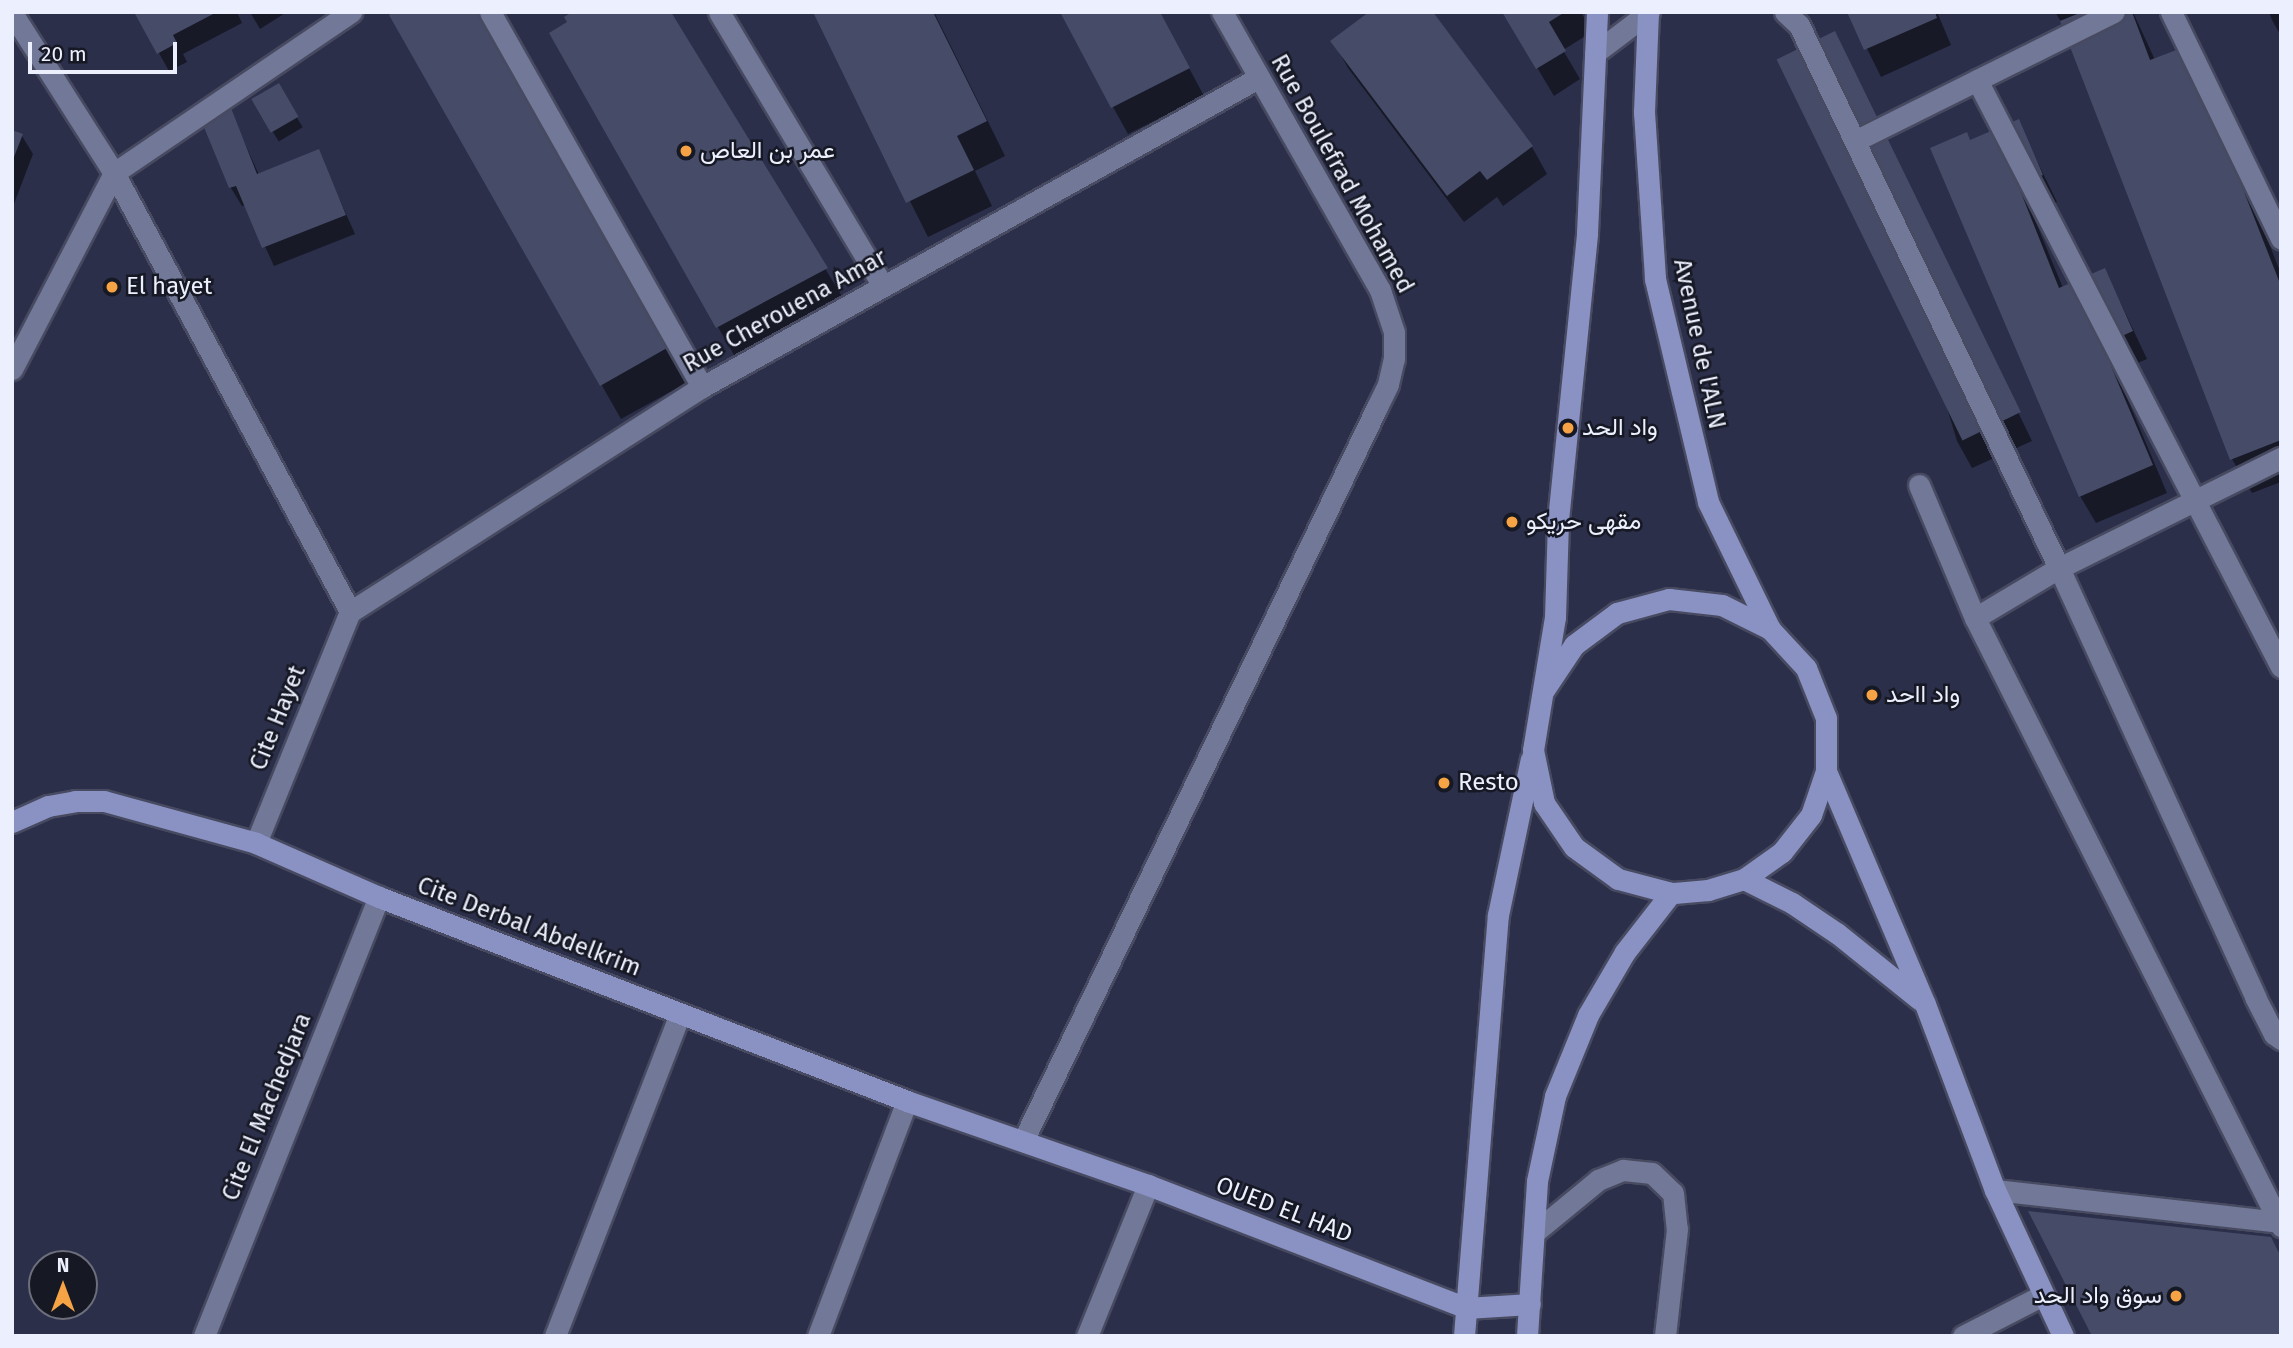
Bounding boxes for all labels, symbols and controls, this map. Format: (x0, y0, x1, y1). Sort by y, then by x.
scale bar (32, 28, 180, 72)
text: 20 m (41, 41, 87, 67)
street label: Rue Boulefrad Mohamed (1264, 50, 1420, 298)
place label: عمر بن العاص (700, 137, 835, 165)
marker: عمر بن العاص (678, 143, 694, 159)
street label: Rue Cherouena Amar (678, 243, 892, 379)
street label: Avenue de l'ALN (1667, 256, 1731, 432)
place label: El hayet (126, 273, 212, 301)
marker: El hayet (104, 279, 120, 295)
place label: واد الحد (1582, 414, 1658, 442)
marker: واد الحد (1560, 420, 1576, 436)
place label: مقهى حريكو (1526, 508, 1641, 536)
marker: مقهى حريكو (1504, 514, 1520, 530)
street label: Cite Hayet (244, 661, 312, 775)
place label: واد ااحد (1886, 681, 1960, 709)
marker: واد ااحد (1864, 687, 1880, 703)
place label: Resto (1458, 769, 1519, 797)
marker: Resto (1436, 775, 1452, 791)
street label: Cite Derbal Abdelkrim (413, 871, 645, 983)
street label: Cite El Machedjara (216, 1009, 318, 1205)
street label: OUED EL HAD (1212, 1171, 1356, 1249)
north arrow (28, 1250, 98, 1320)
text: N (57, 1254, 69, 1277)
place label: سوق واد الحد (2034, 1282, 2162, 1310)
marker: سوق واد الحد (2168, 1288, 2184, 1304)

